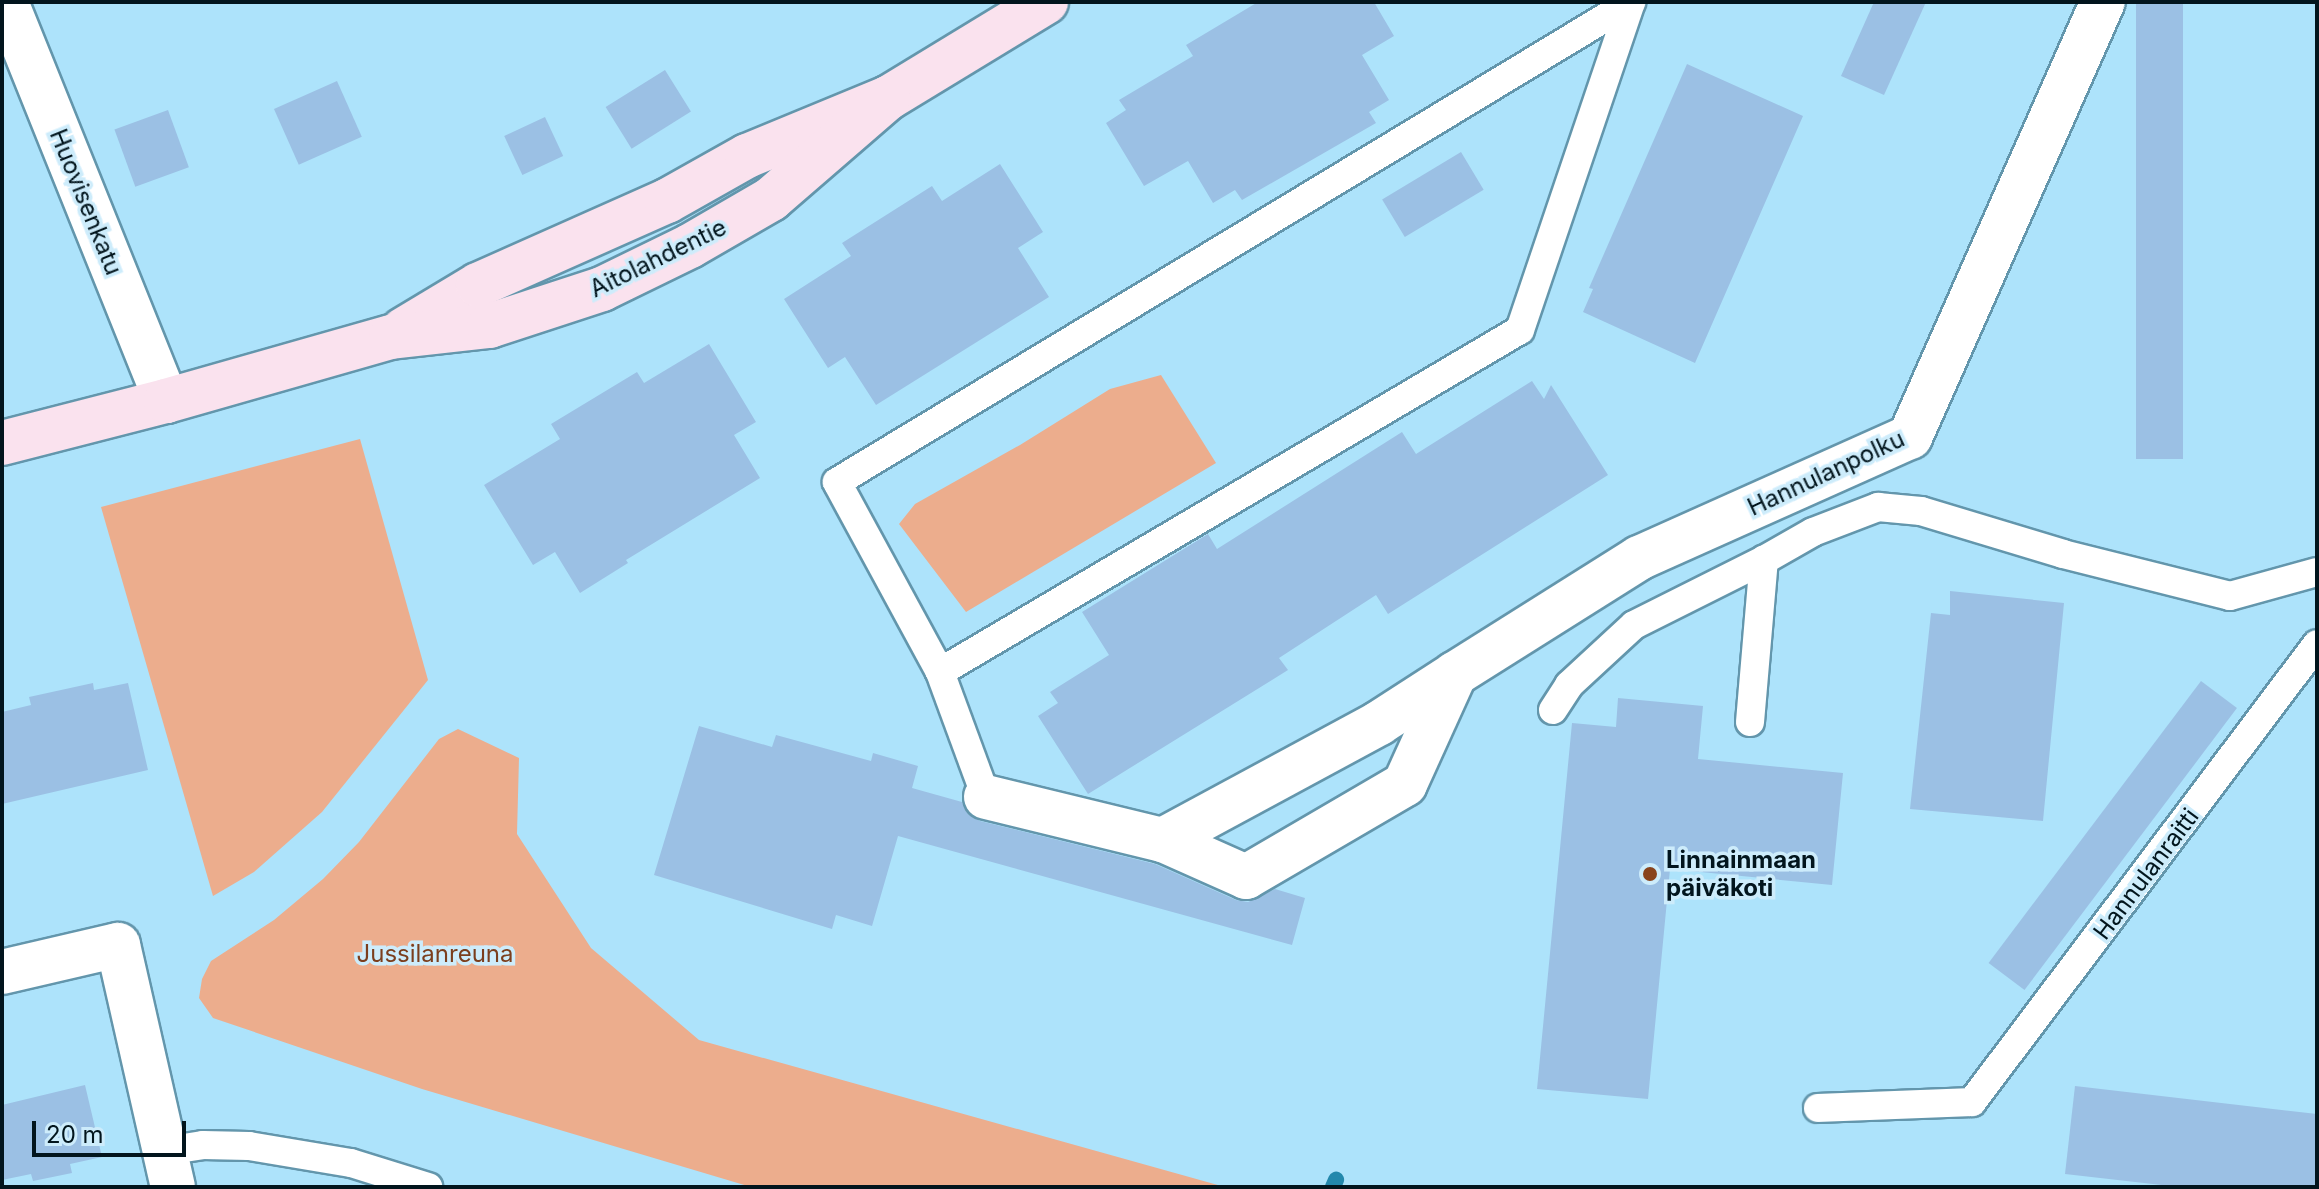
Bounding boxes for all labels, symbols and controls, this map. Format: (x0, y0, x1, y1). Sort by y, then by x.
street label: Huovisenkatu (44, 125, 128, 279)
street label: Aitolahdentie (585, 213, 731, 303)
street label: Hannulanpolku (1743, 424, 1909, 522)
street label: Hannulanraitti (2087, 803, 2205, 945)
place label: Linnainmaan päiväkoti (1666, 846, 1816, 902)
marker: Linnainmaan päiväkoti (1641, 865, 1659, 883)
park label: Jussilanreuna (357, 940, 513, 968)
scale bar (36, 1105, 190, 1155)
text: 20 m (46, 1120, 104, 1149)

